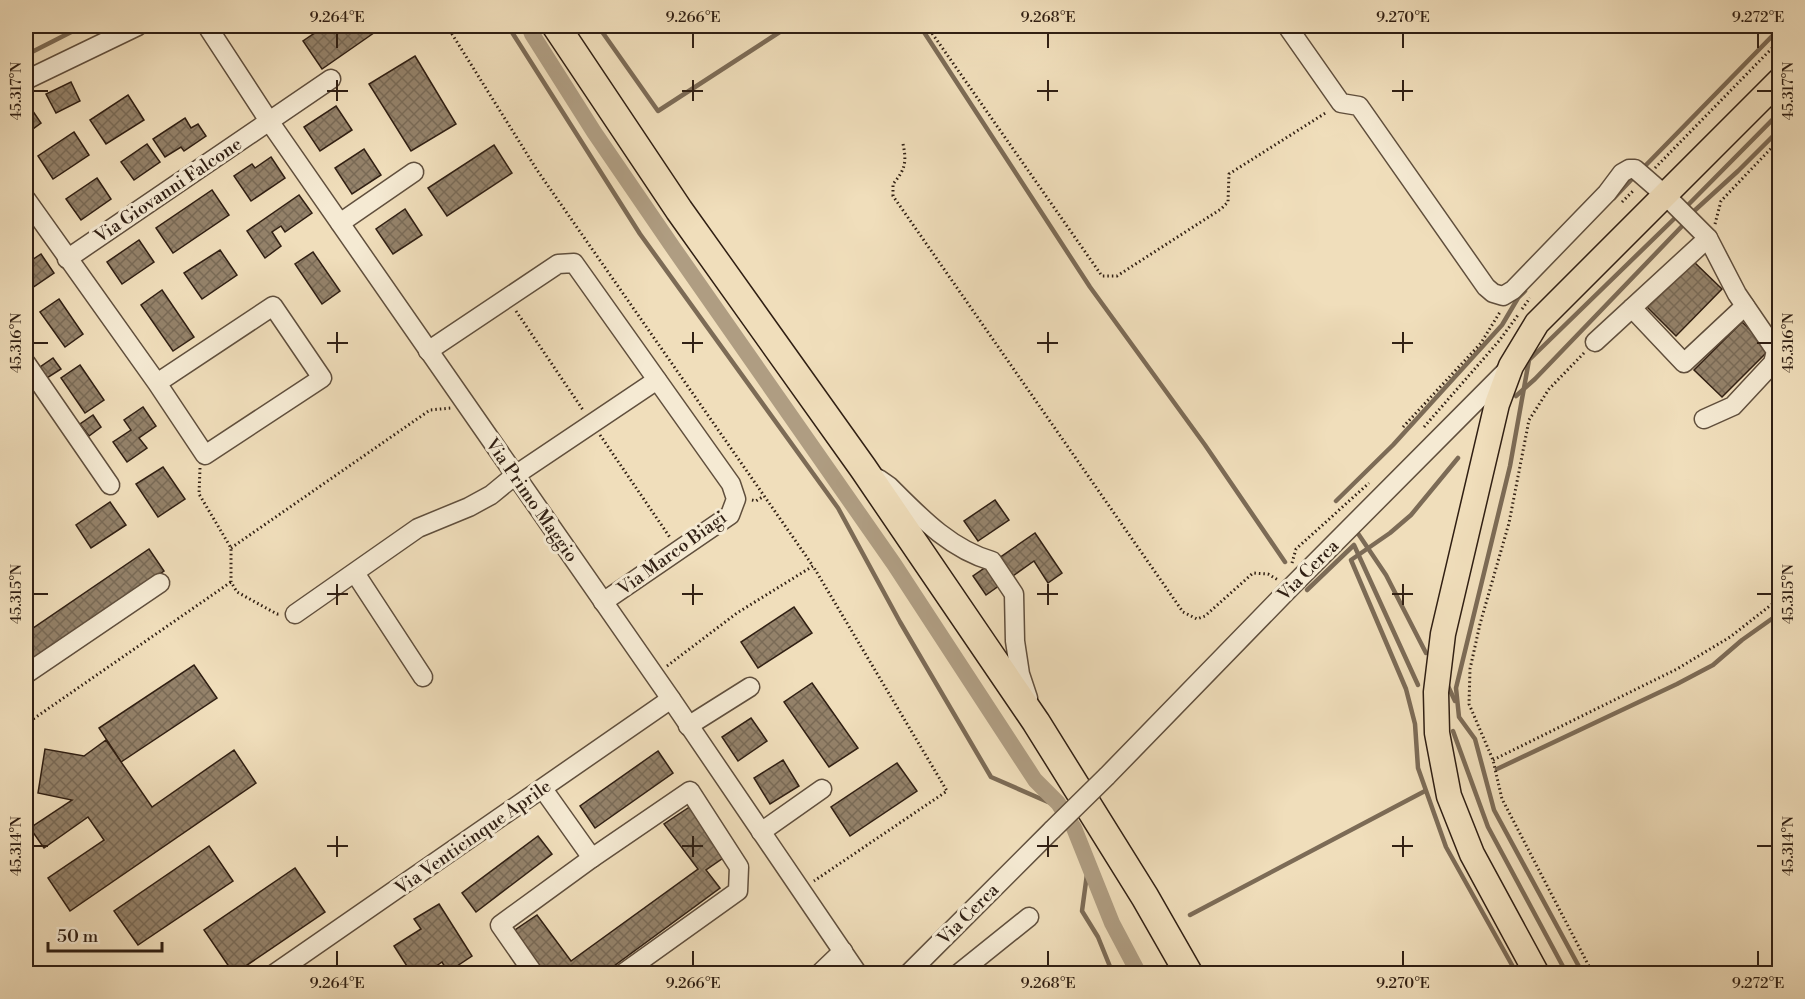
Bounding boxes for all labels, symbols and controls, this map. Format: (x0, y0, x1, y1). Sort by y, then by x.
text: 9.264°E (309, 8, 365, 27)
text: 9.266°E (665, 8, 721, 27)
text: 9.268°E (1020, 8, 1076, 27)
text: 9.270°E (1376, 8, 1430, 27)
text: 9.272°E (1732, 8, 1784, 27)
text: 45.317°N (7, 62, 26, 120)
text: 45.317°N (1779, 62, 1798, 120)
street label: Via Giovanni Falcone (89, 133, 246, 249)
text: 45.316°N (7, 313, 26, 373)
text: 45.316°N (1779, 313, 1798, 373)
street label: Via Primo Maggio (480, 433, 583, 567)
street label: Via Marco Biagi (613, 506, 731, 601)
street label: Via Cerca (1272, 534, 1345, 607)
text: 45.315°N (7, 564, 26, 624)
text: 45.315°N (1779, 564, 1798, 624)
street label: Via Venticinque Aprile (390, 775, 556, 901)
text: 45.314°N (7, 816, 26, 876)
text: 45.314°N (1779, 816, 1798, 876)
street label: Via Cerca (932, 878, 1005, 951)
scale bar (48, 915, 162, 953)
text: 50 m (57, 925, 99, 948)
text: 9.264°E (309, 974, 365, 993)
text: 9.266°E (665, 974, 721, 993)
text: 9.268°E (1020, 974, 1076, 993)
text: 9.270°E (1376, 974, 1430, 993)
text: 9.272°E (1732, 974, 1784, 993)

